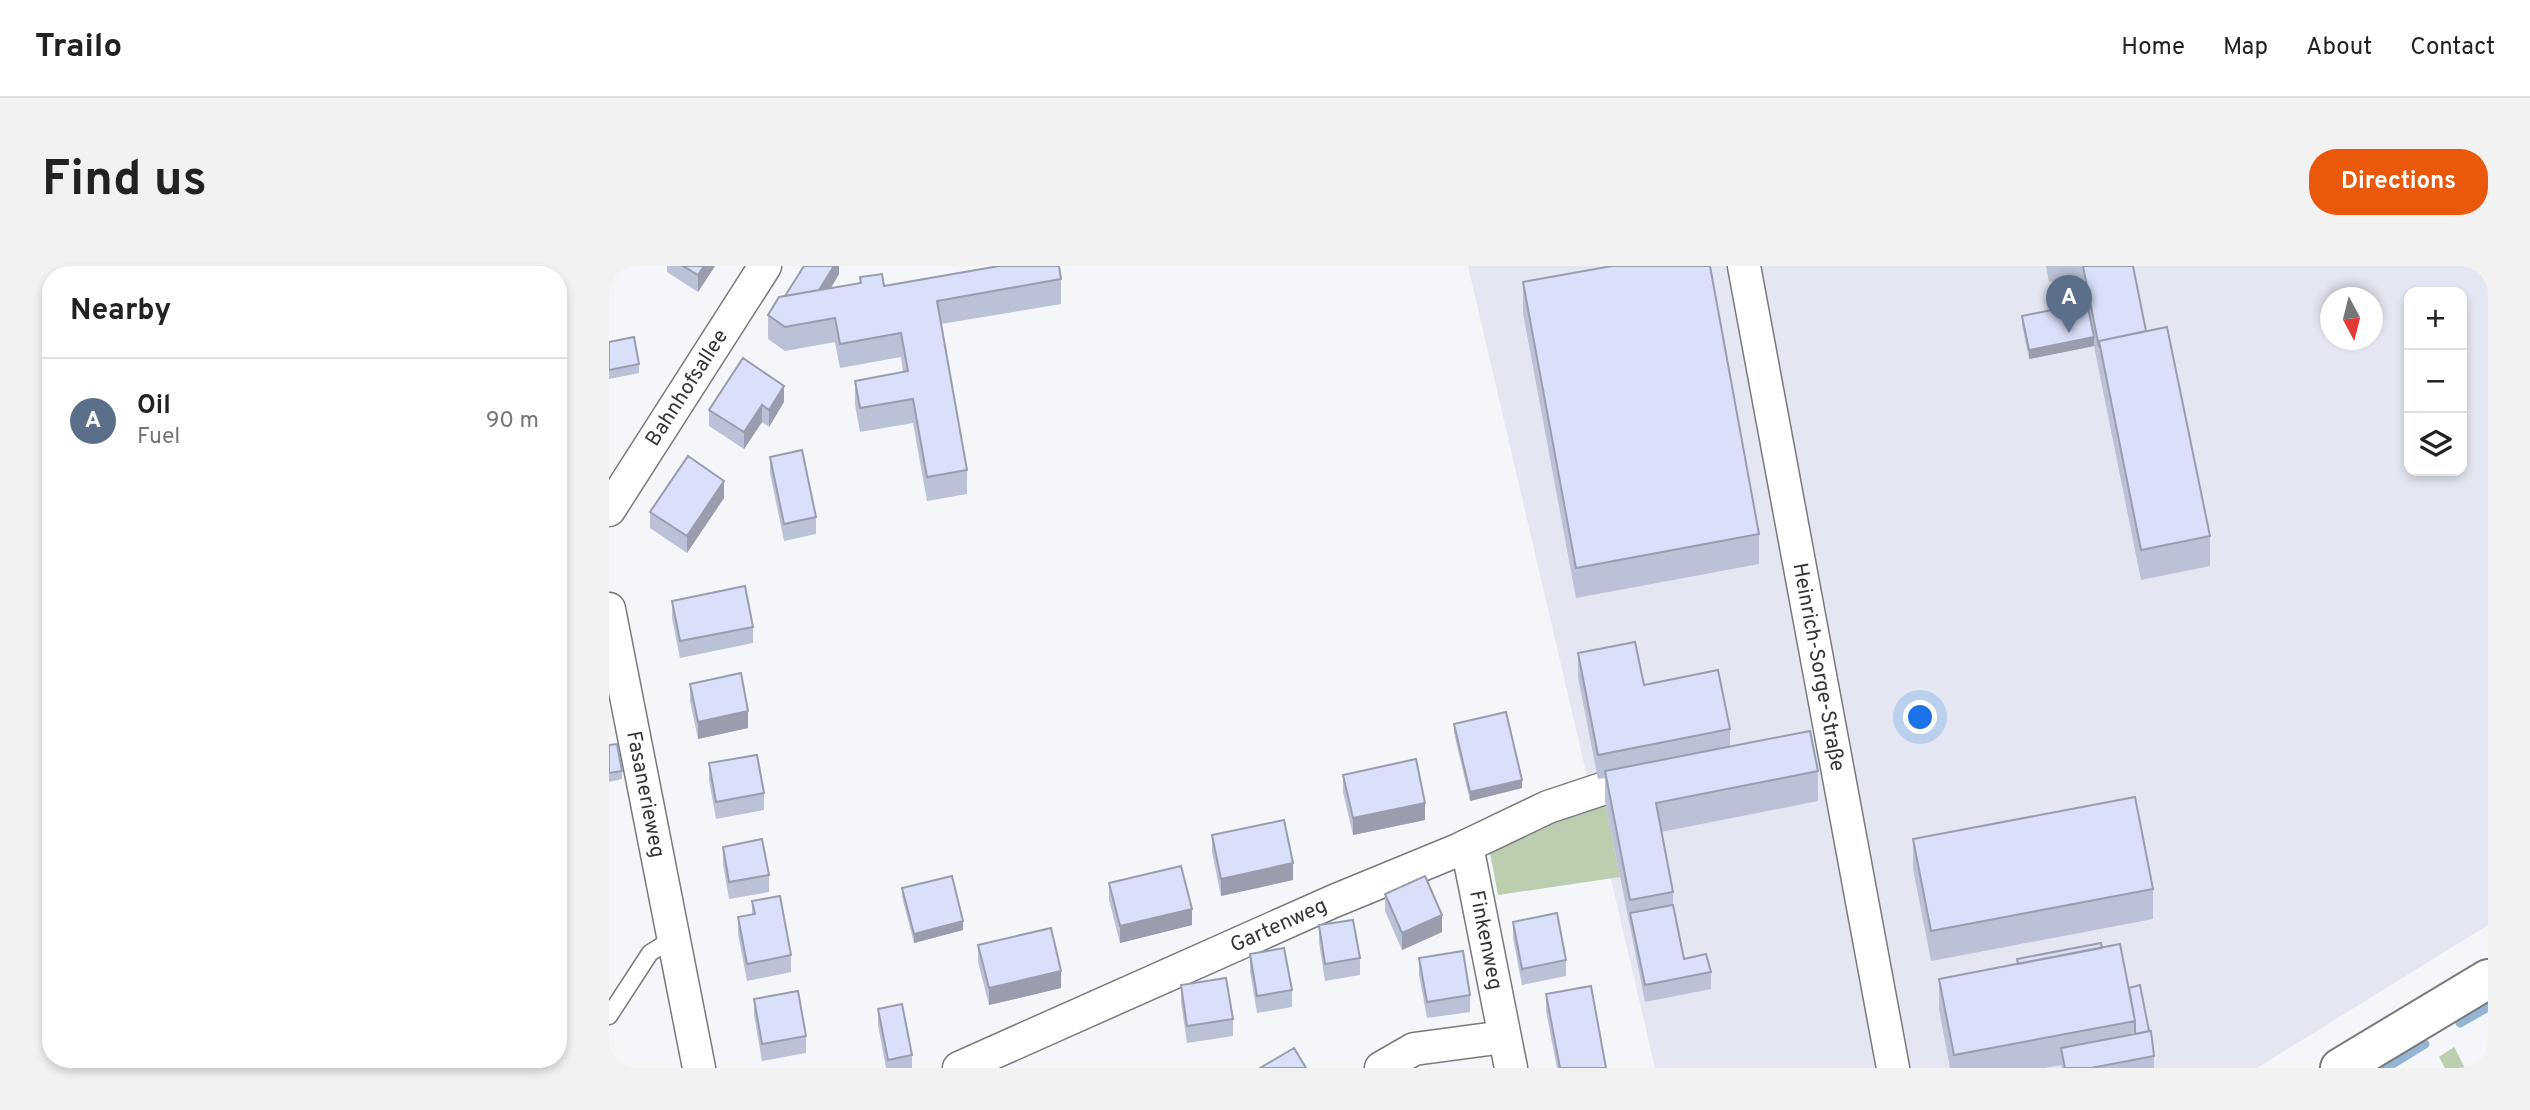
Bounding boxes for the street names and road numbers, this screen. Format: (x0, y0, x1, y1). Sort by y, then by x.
street label: Bahnhofsallee (640, 324, 735, 451)
street label: Heinrich-Sorge-Straße (1786, 561, 1851, 774)
street label: Fasanerieweg (620, 729, 671, 860)
street label: Finkenweg (1463, 888, 1509, 992)
street label: Gartenweg (1226, 892, 1331, 959)

